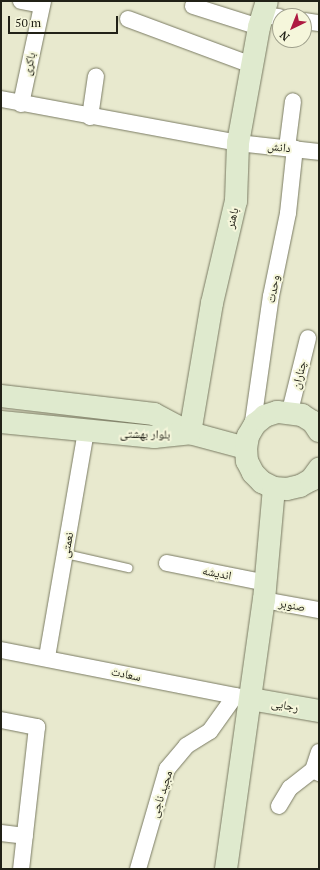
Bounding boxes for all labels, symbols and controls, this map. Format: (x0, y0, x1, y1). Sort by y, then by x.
scale bar (10, 8, 120, 34)
north arrow (272, 8, 312, 48)
text: 50 m (15, 15, 41, 30)
text: N (277, 28, 292, 44)
street label: باکری (20, 51, 38, 77)
street label: دانش (267, 139, 291, 155)
street label: باهنر (222, 206, 242, 230)
street label: وحدت (263, 274, 283, 304)
street label: چناران (289, 359, 309, 391)
street label: بلوار بهشتی (120, 426, 170, 442)
street label: نعمتی (58, 531, 76, 559)
street label: اندیشه (201, 563, 233, 583)
street label: صنوبر (278, 596, 306, 614)
street label: سعادت (110, 664, 142, 684)
street label: رجایی (270, 696, 300, 714)
street label: مجید ناجی (147, 769, 175, 819)

